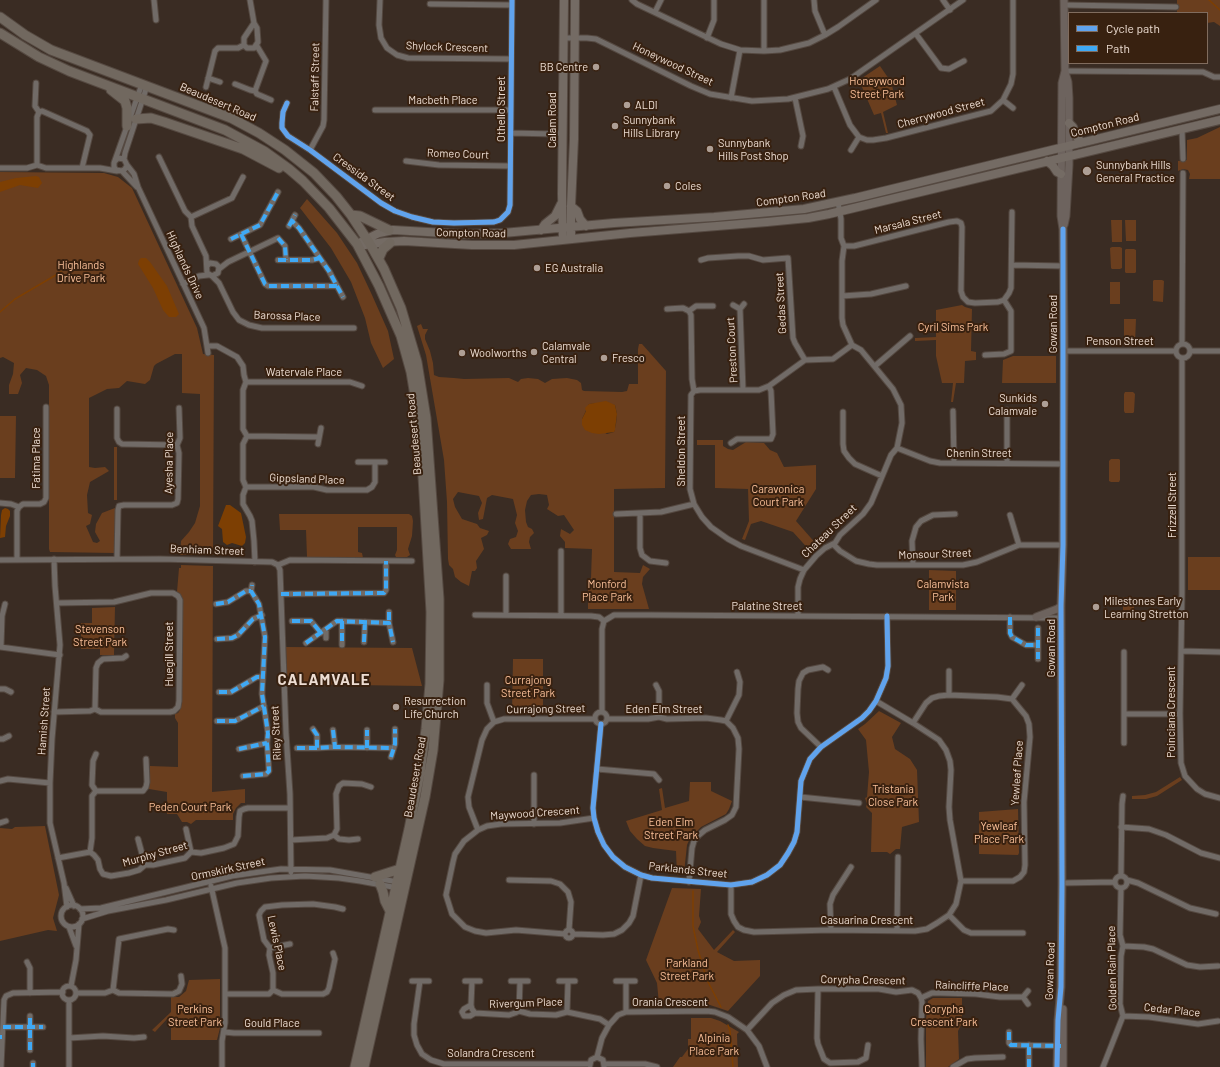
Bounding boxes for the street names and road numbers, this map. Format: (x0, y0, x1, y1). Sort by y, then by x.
street label: Shylock Crescent (406, 39, 488, 55)
street label: Honeywood Street (630, 39, 716, 89)
street label: Falstaff Street (308, 42, 322, 112)
street label: Othello Street (494, 76, 508, 142)
street label: Beaudesert Road (178, 80, 258, 124)
street label: Calam Road (545, 92, 559, 148)
street label: Macbeth Place (408, 93, 478, 107)
street label: Cherrywood Street (896, 95, 986, 131)
street label: Compton Road (1069, 110, 1141, 140)
street label: Romeo Court (427, 146, 489, 162)
street label: Cressida Street (330, 150, 398, 204)
street label: Compton Road (755, 187, 827, 209)
street label: Marsala Street (873, 207, 943, 237)
street label: Compton Road (436, 226, 506, 240)
street label: Highlands Drive (163, 229, 207, 301)
street label: Gedas Street (773, 272, 789, 334)
street label: Gowan Road (1046, 295, 1060, 353)
street label: Barossa Place (253, 308, 321, 324)
street label: Preston Court (724, 317, 740, 383)
street label: Penson Street (1086, 334, 1154, 348)
street label: Watervale Place (266, 365, 342, 379)
street label: Beaudesert Road (404, 393, 424, 475)
street label: Sheldon Street (674, 416, 688, 486)
street label: Fatima Place (29, 427, 43, 489)
street label: Ayesha Place (162, 432, 176, 494)
street label: Chenin Street (946, 446, 1012, 460)
street label: Gippsland Place (269, 471, 345, 487)
street label: Frizzell Street (1165, 472, 1179, 538)
street label: Chateau Street (799, 501, 859, 561)
street label: Benhiam Street (170, 542, 244, 558)
street label: Monsour Street (898, 546, 972, 562)
street label: Palatine Street (732, 599, 802, 613)
street label: Gowan Road (1044, 619, 1058, 677)
street label: Huegill Street (162, 622, 176, 686)
street label: Poinciana Crescent (1164, 666, 1178, 758)
street label: Hamish Street (35, 687, 53, 755)
street label: Currajong Street (506, 702, 586, 716)
street label: Eden Elm Street (625, 702, 703, 716)
street label: Riley Street (268, 705, 284, 761)
street label: Beaudesert Road (401, 736, 429, 818)
street label: Yewleaf Place (1008, 740, 1026, 806)
street label: Maywood Crescent (490, 803, 580, 823)
street label: Murphy Street (121, 838, 189, 870)
street label: Ormskirk Street (190, 855, 266, 883)
street label: Parklands Street (648, 859, 728, 881)
street label: Casuarina Crescent (821, 913, 913, 927)
street label: Lewis Place (265, 914, 289, 972)
street label: Golden Rain Place (1105, 926, 1119, 1010)
street label: Gowan Road (1042, 942, 1058, 1000)
street label: Corypha Crescent (820, 973, 906, 987)
street label: Raincliffe Place (935, 978, 1009, 994)
street label: Rivergum Place (489, 995, 563, 1011)
street label: Orania Crescent (632, 995, 708, 1009)
street label: Cedar Place (1143, 1000, 1201, 1020)
street label: Gould Place (244, 1016, 300, 1030)
street label: Solandra Crescent (447, 1046, 535, 1060)

